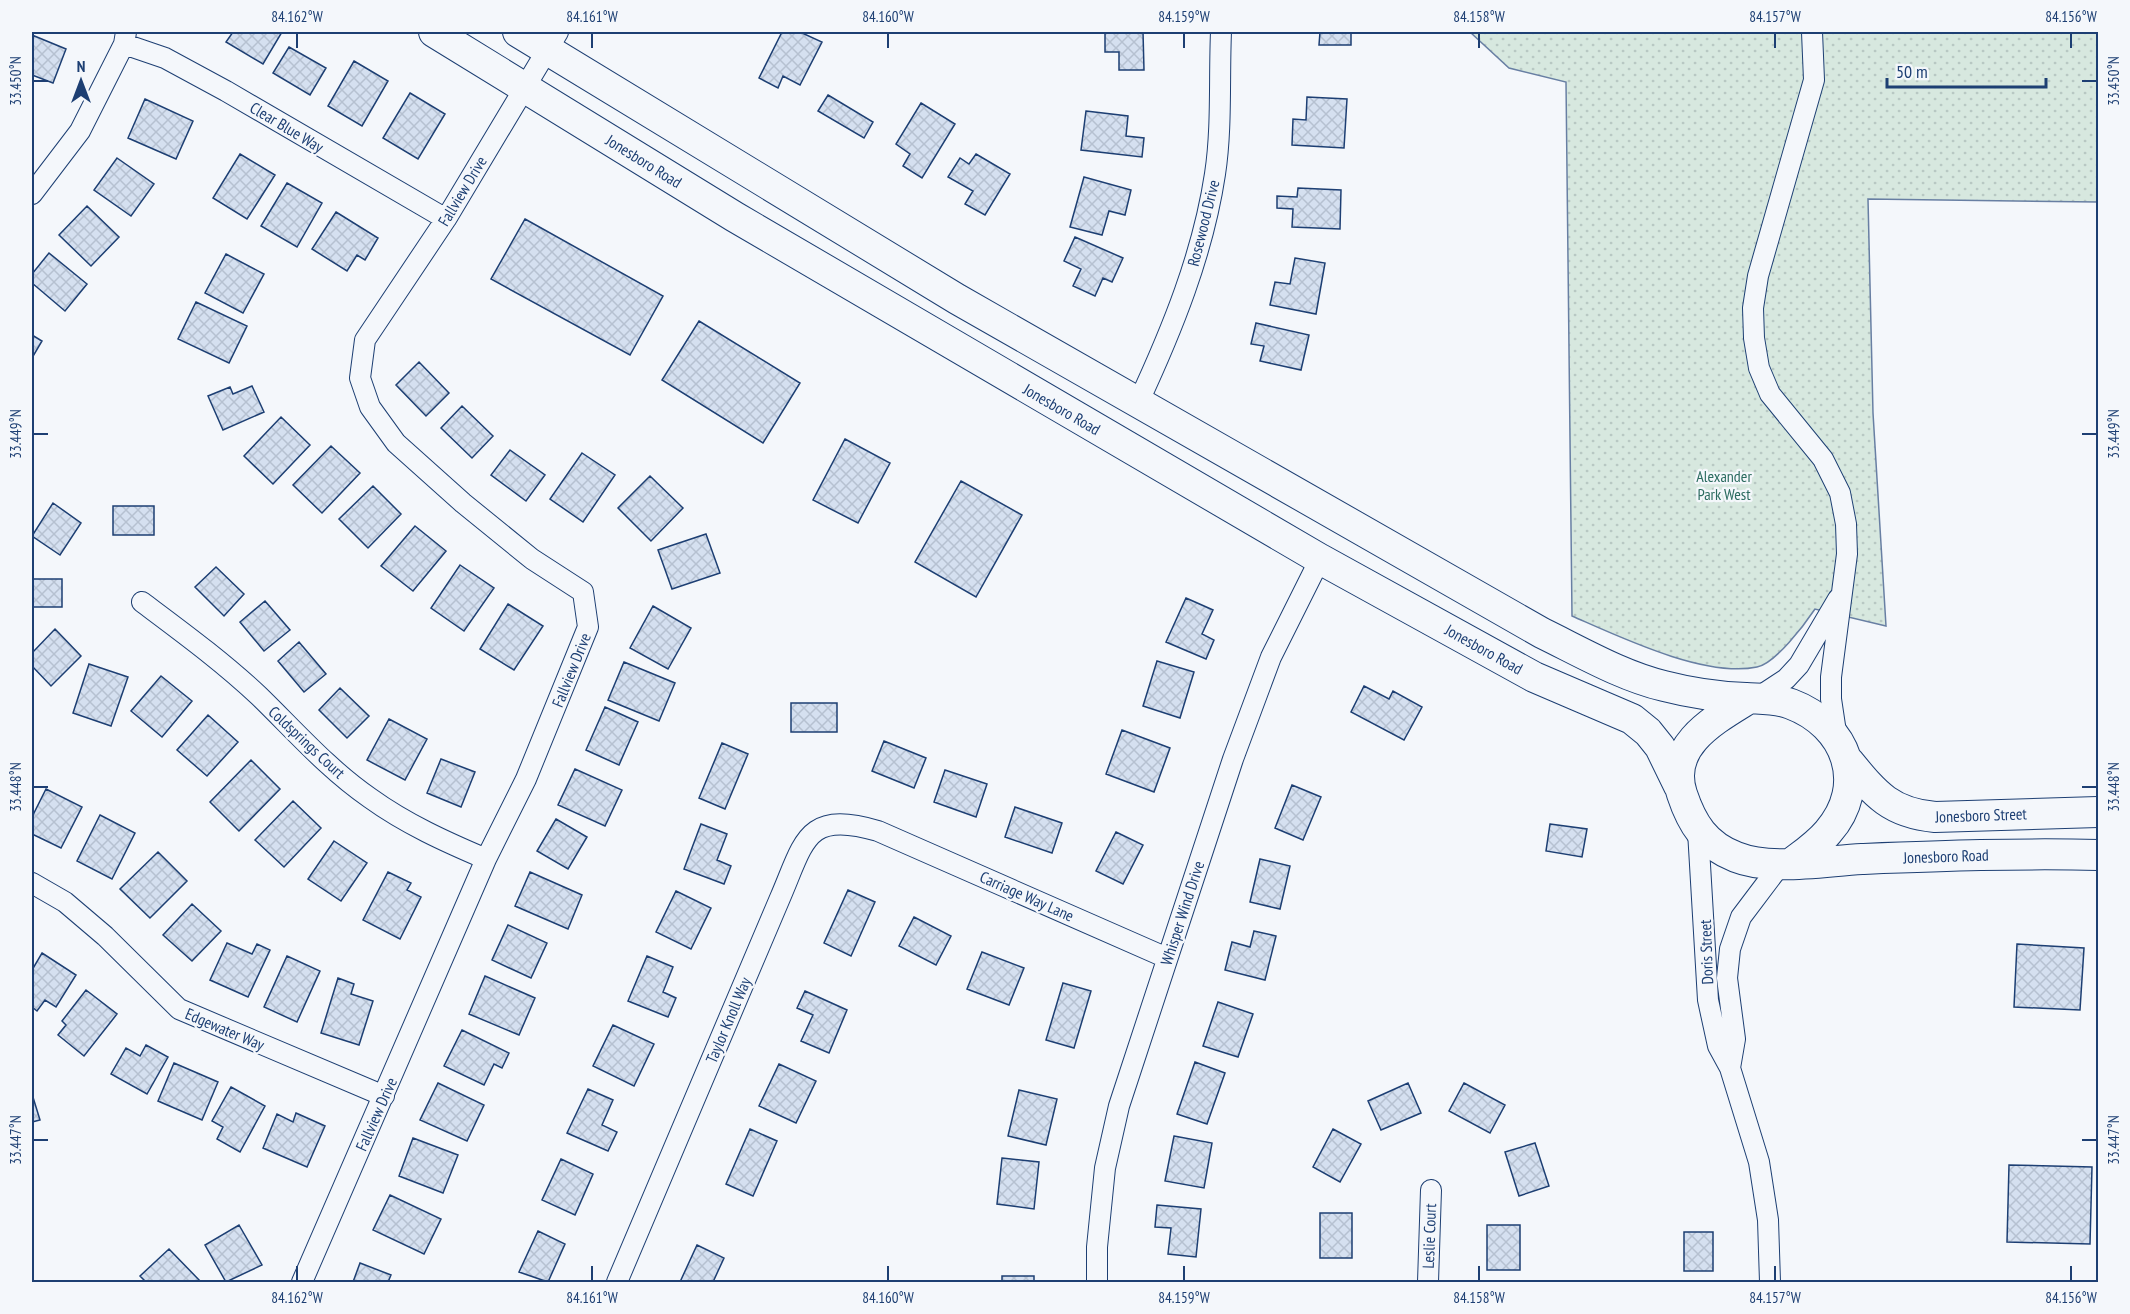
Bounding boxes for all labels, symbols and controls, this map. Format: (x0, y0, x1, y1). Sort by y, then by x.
text: 84.162°W (271, 7, 323, 26)
text: 84.161°W (566, 7, 618, 26)
text: 84.160°W (862, 7, 914, 26)
text: 84.159°W (1158, 7, 1210, 26)
text: 84.158°W (1453, 7, 1505, 26)
text: 84.157°W (1749, 7, 1801, 26)
text: 84.156°W (2045, 7, 2097, 26)
north arrow (51, 51, 111, 111)
scale bar (1887, 51, 2046, 89)
text: 33.450°N (6, 56, 25, 106)
text: N (77, 56, 85, 76)
text: 33.450°N (2104, 56, 2123, 106)
text: 50 m (1896, 60, 1928, 83)
street label: Clear Blue Way (247, 97, 327, 157)
street label: Jonesboro Road (602, 129, 686, 192)
street label: Fallview Drive (433, 152, 491, 230)
street label: Rosewood Drive (1183, 178, 1223, 268)
street label: Jonesboro Road (1019, 378, 1104, 439)
text: 33.449°N (6, 409, 25, 459)
text: 33.449°N (2104, 409, 2123, 459)
park label: Alexander Park West (1696, 466, 1752, 504)
street label: Jonesboro Road (1441, 619, 1526, 679)
street label: Fallview Drive (547, 630, 595, 710)
street label: Coldsprings Court (265, 702, 350, 783)
text: 33.448°N (6, 762, 25, 812)
text: 33.448°N (2104, 762, 2123, 812)
street label: Jonesboro Street (1934, 803, 2028, 827)
street label: Jonesboro Road (1902, 845, 1989, 868)
street label: Whisper Wind Drive (1156, 858, 1208, 968)
street label: Carriage Way Lane (977, 866, 1077, 926)
street label: Doris Street (1695, 919, 1717, 985)
street label: Taylor Knoll Way (701, 974, 755, 1066)
street label: Edgewater Way (182, 1003, 268, 1055)
street label: Fallview Drive (351, 1074, 401, 1154)
text: 33.447°N (6, 1115, 25, 1165)
text: 33.447°N (2104, 1115, 2123, 1165)
street label: Leslie Court (1418, 1203, 1440, 1269)
text: 84.162°W (271, 1288, 323, 1307)
text: 84.161°W (566, 1288, 618, 1307)
text: 84.160°W (862, 1288, 914, 1307)
text: 84.159°W (1158, 1288, 1210, 1307)
text: 84.158°W (1453, 1288, 1505, 1307)
text: 84.157°W (1749, 1288, 1801, 1307)
text: 84.156°W (2045, 1288, 2097, 1307)

